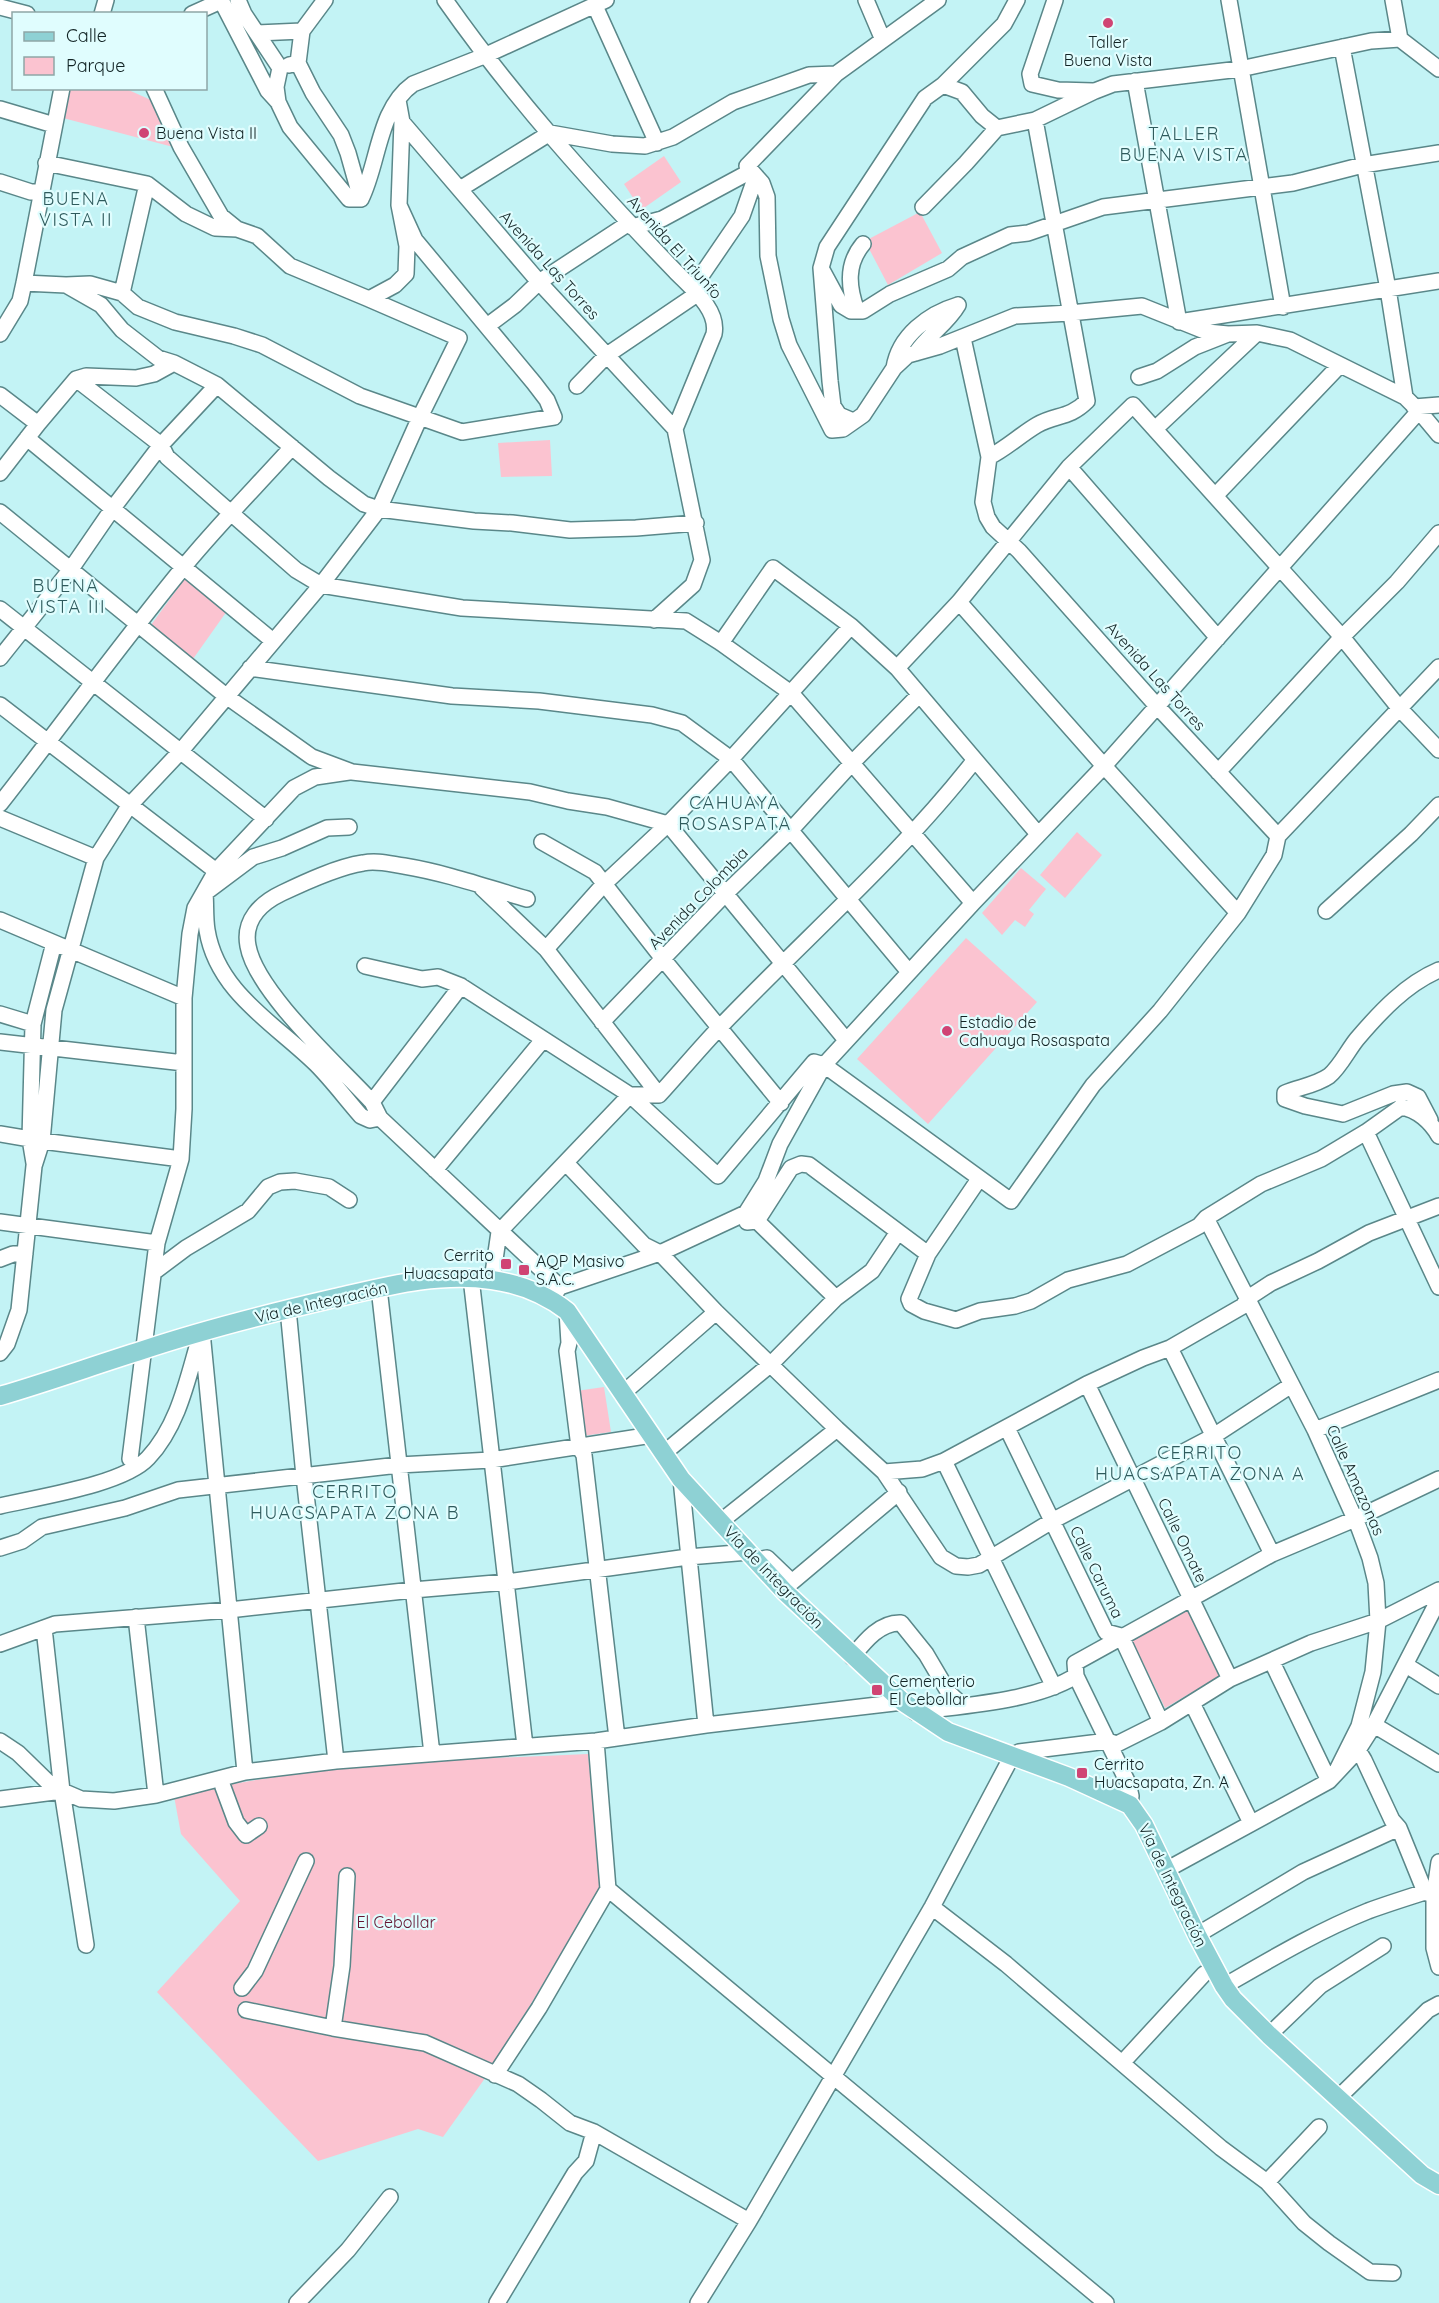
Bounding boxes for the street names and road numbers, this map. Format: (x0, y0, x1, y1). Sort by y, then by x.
street label: Avenida El Triunfo (623, 191, 727, 303)
street label: Avenida Las Torres (496, 206, 604, 324)
street label: Avenida Las Torres (1102, 617, 1210, 735)
street label: Avenida Colombia (644, 843, 752, 953)
street label: Vía de Integración (253, 1277, 389, 1327)
street label: Calle Amazonas (1323, 1422, 1389, 1538)
street label: Calle Omate (1154, 1494, 1212, 1586)
street label: Vía de Integración (720, 1521, 828, 1633)
street label: Calle Caruma (1066, 1522, 1128, 1622)
street label: Vía de Integración (1134, 1820, 1212, 1950)

